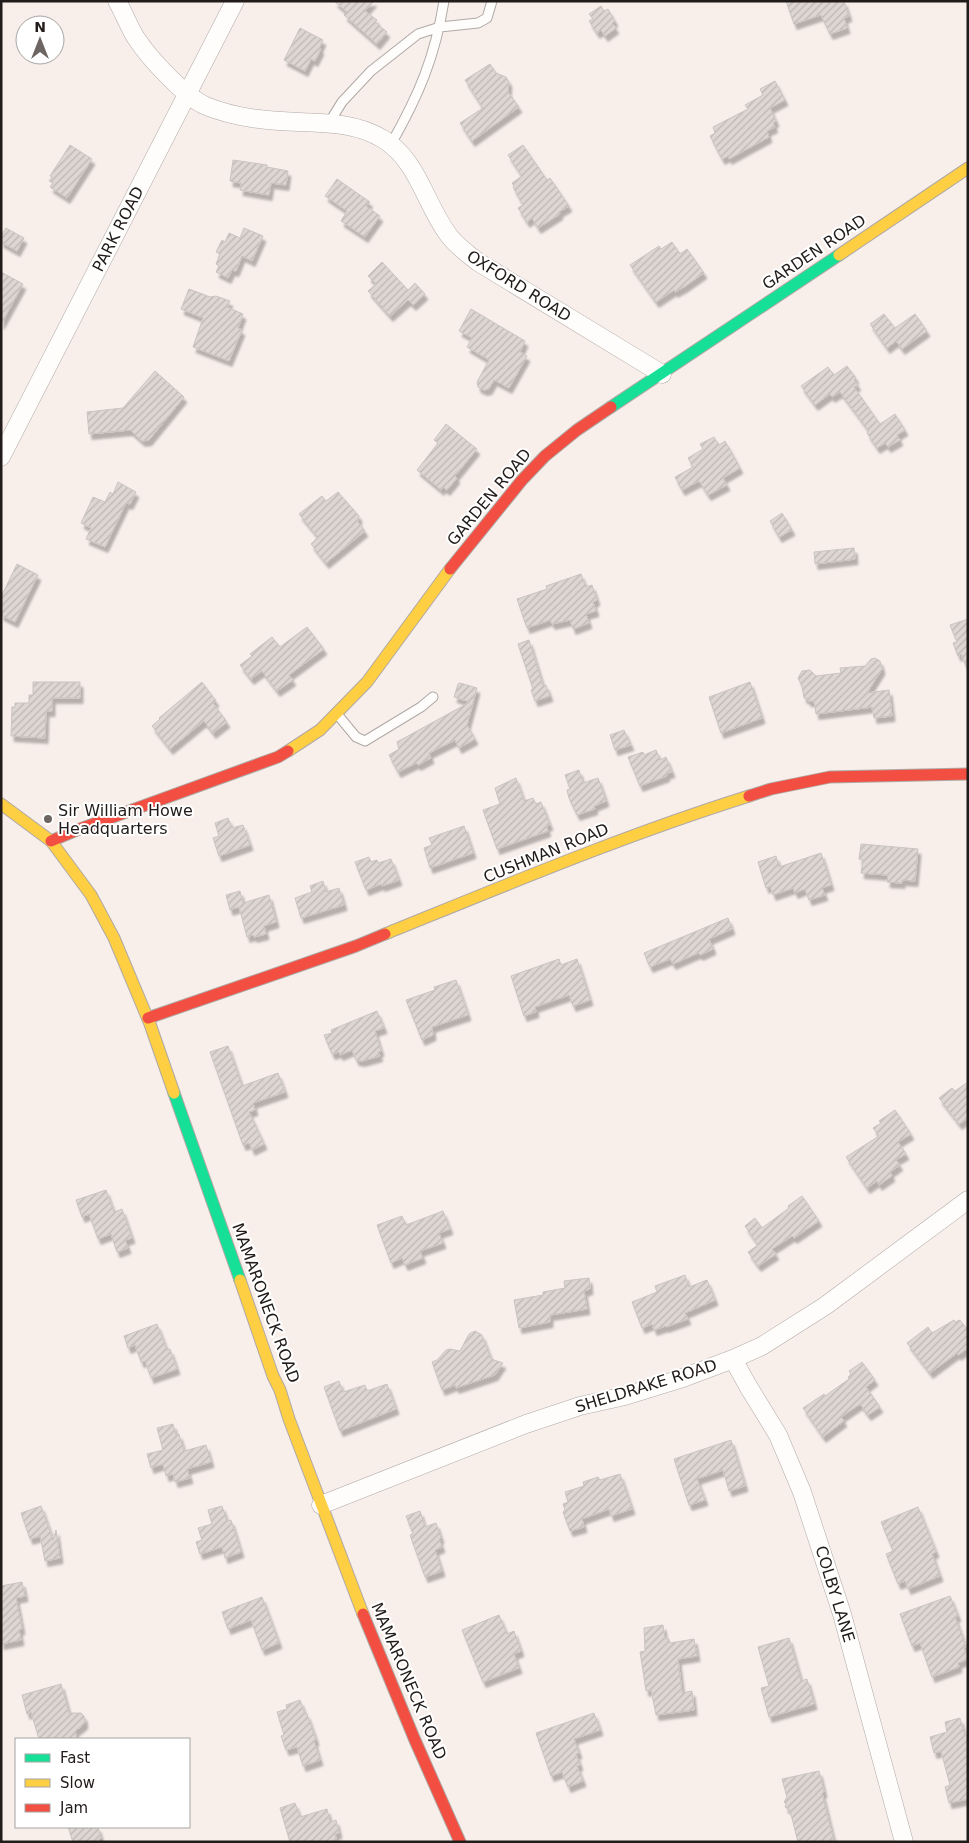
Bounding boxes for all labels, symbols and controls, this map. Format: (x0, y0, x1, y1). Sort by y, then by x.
north arrow (15, 15, 65, 65)
text: N (34, 19, 46, 35)
street label: PARK ROAD (88, 183, 148, 275)
street label: GARDEN ROAD (759, 210, 869, 294)
street label: OXFORD ROAD (463, 246, 575, 326)
street label: GARDEN ROAD (443, 445, 535, 549)
place label: Sir William Howe Headquarters (58, 801, 193, 838)
marker: Sir William Howe Headquarters (42, 813, 54, 825)
street label: CUSHMAN ROAD (481, 819, 611, 887)
street label: MAMARONECK ROAD (228, 1220, 304, 1386)
street label: SHELDRAKE ROAD (573, 1355, 719, 1417)
street label: COLBY LANE (811, 1543, 859, 1645)
street label: MAMARONECK ROAD (367, 1600, 451, 1762)
legend (15, 1738, 190, 1828)
text: Fast (60, 1749, 90, 1767)
text: Slow (60, 1774, 95, 1792)
text: Jam (59, 1799, 88, 1817)

